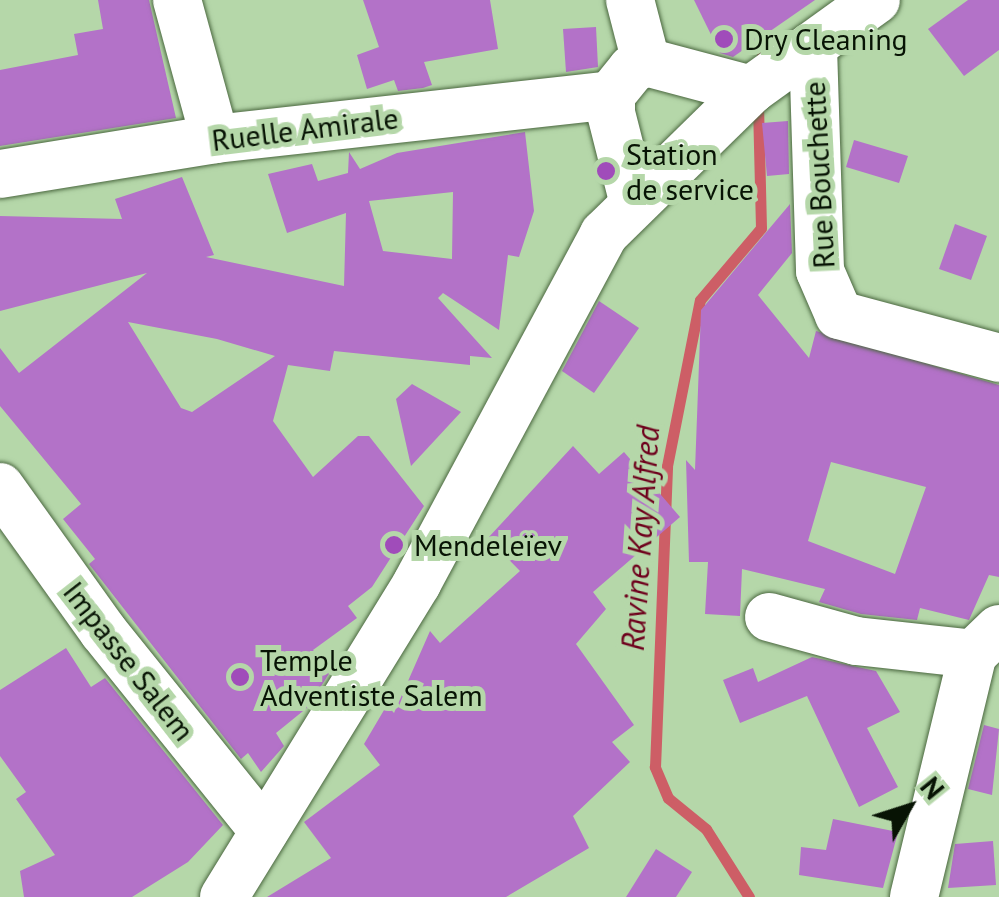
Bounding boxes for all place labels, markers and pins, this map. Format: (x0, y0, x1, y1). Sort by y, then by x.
place label: Dry Cleaning (744, 21, 909, 57)
marker: Dry Cleaning (713, 28, 735, 50)
place label: Station de service (626, 136, 754, 206)
marker: Station de service (595, 160, 617, 182)
place label: Mendeleïev (414, 527, 562, 563)
marker: Mendeleïev (383, 534, 405, 556)
place label: Temple Adventiste Salem (260, 642, 483, 712)
marker: Temple Adventiste Salem (229, 666, 251, 688)

